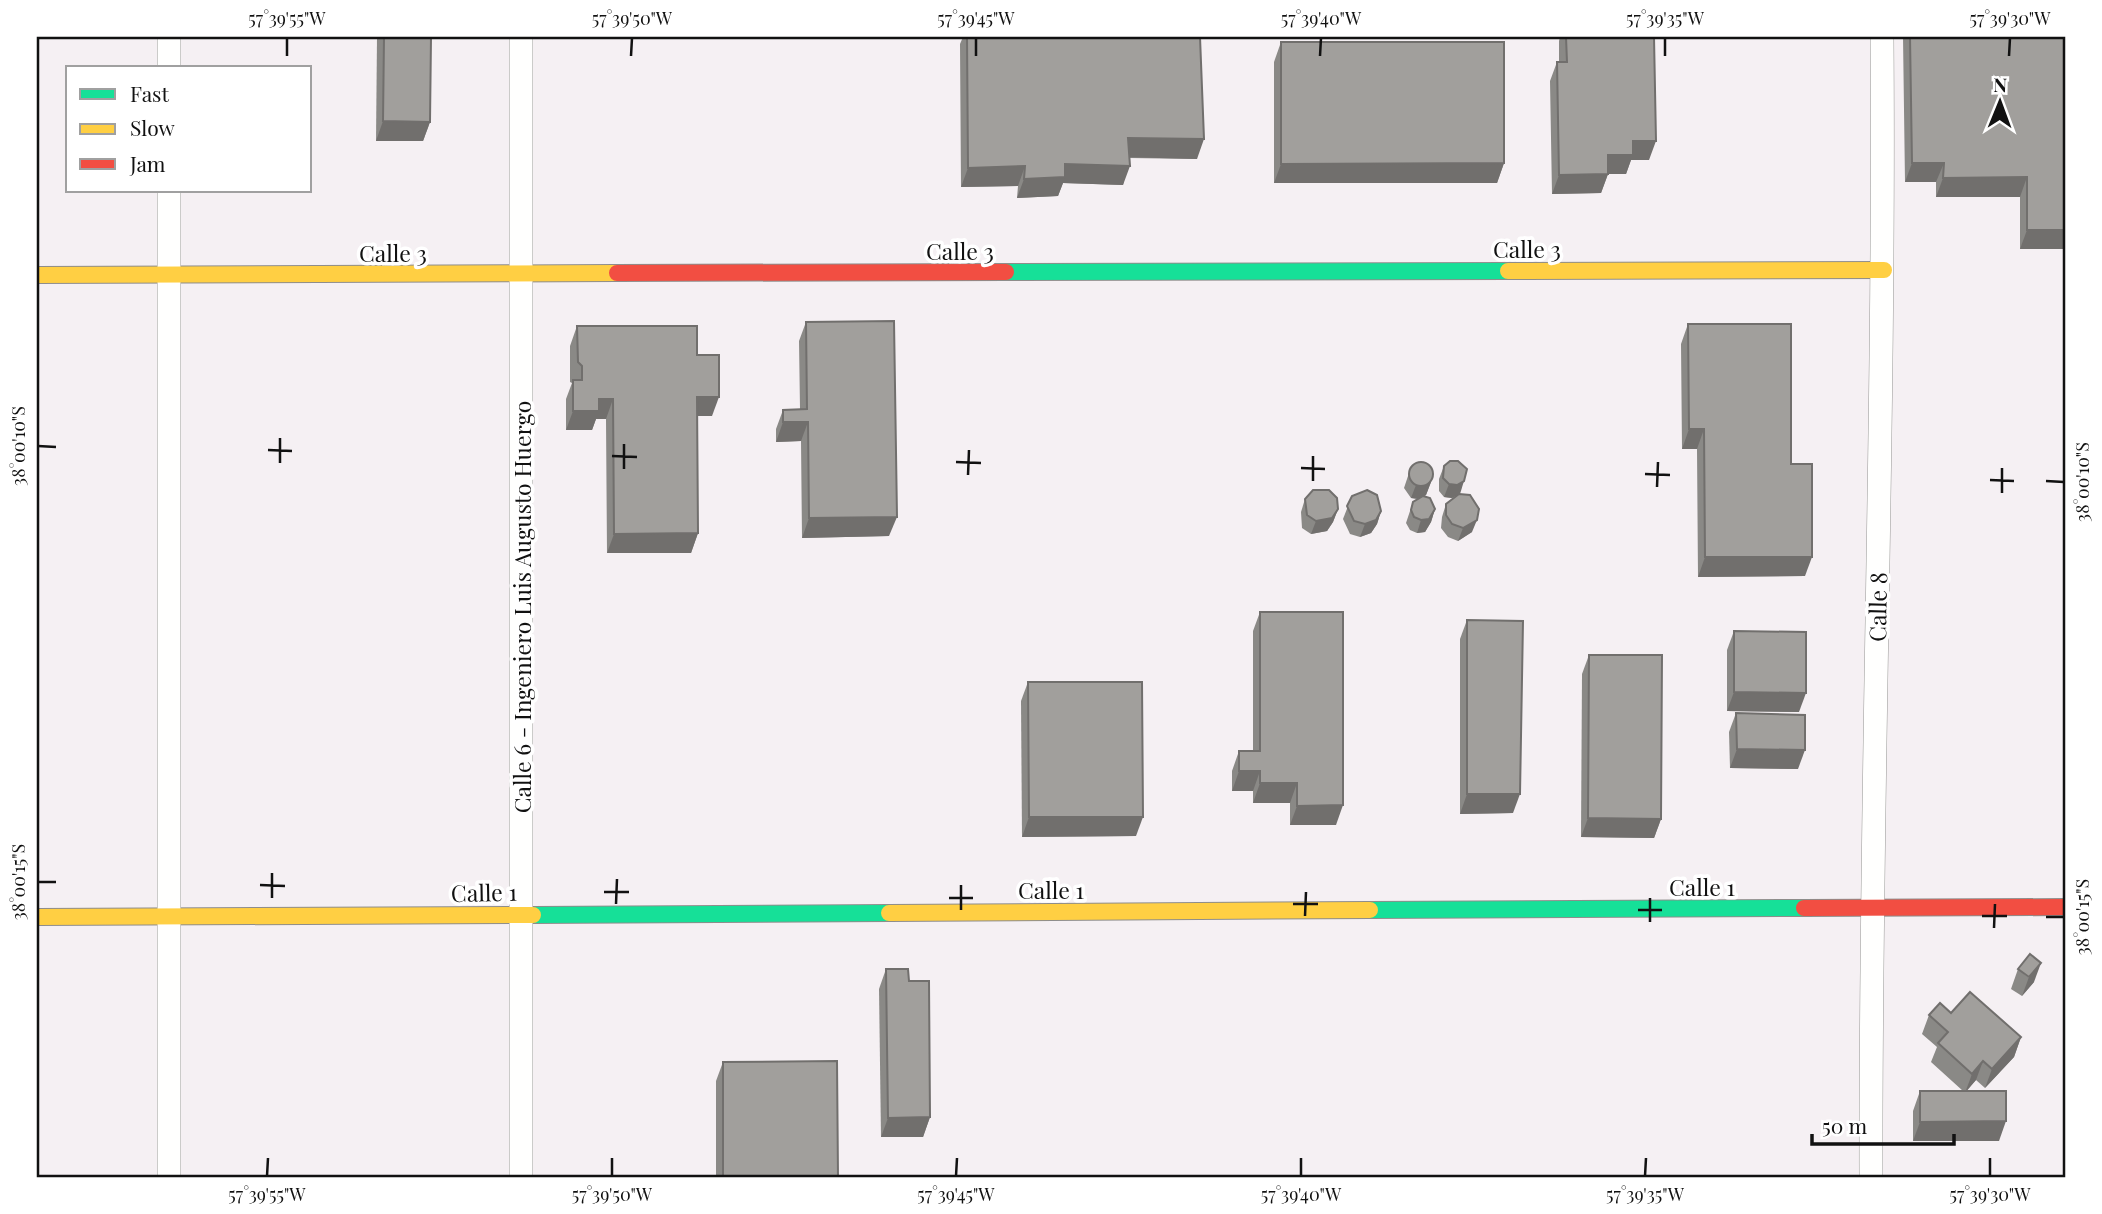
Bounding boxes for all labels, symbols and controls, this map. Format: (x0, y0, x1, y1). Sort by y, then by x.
text: 57°39'55"W (248, 6, 326, 30)
text: 57°39'50"W (592, 6, 673, 30)
text: 57°39'45"W (937, 6, 1015, 30)
text: 57°39'40"W (1281, 6, 1362, 30)
text: 57°39'35"W (1626, 6, 1705, 30)
text: 57°39'30"W (1970, 6, 2051, 30)
legend (66, 66, 312, 192)
north arrow (1966, 66, 2036, 136)
text: N (1993, 71, 2008, 97)
text: Fast (130, 79, 169, 107)
text: Slow (130, 113, 175, 141)
text: Jam (129, 149, 166, 177)
street label: Calle 3 (1493, 233, 1561, 264)
street label: Calle 3 (926, 235, 994, 266)
street label: Calle 3 (359, 237, 427, 268)
street label: Calle 6 - Ingeniero Luis Augusto Huergo (506, 401, 537, 813)
text: 38°00'10"S (6, 406, 30, 486)
text: 38°00'10"S (2070, 442, 2094, 522)
street label: Calle 8 (1861, 572, 1893, 642)
text: 38°00'15"S (6, 844, 30, 920)
street label: Calle 1 (1669, 871, 1736, 902)
street label: Calle 1 (1018, 874, 1085, 905)
street label: Calle 1 (451, 876, 518, 908)
text: 38°00'15"S (2070, 879, 2094, 955)
scale bar (1812, 1102, 1953, 1146)
text: 50 m (1822, 1111, 1868, 1139)
text: 57°39'55"W (228, 1182, 306, 1206)
text: 57°39'50"W (572, 1182, 653, 1206)
text: 57°39'45"W (917, 1182, 995, 1206)
text: 57°39'40"W (1261, 1182, 1342, 1206)
text: 57°39'35"W (1606, 1182, 1685, 1206)
text: 57°39'30"W (1950, 1182, 2031, 1206)

